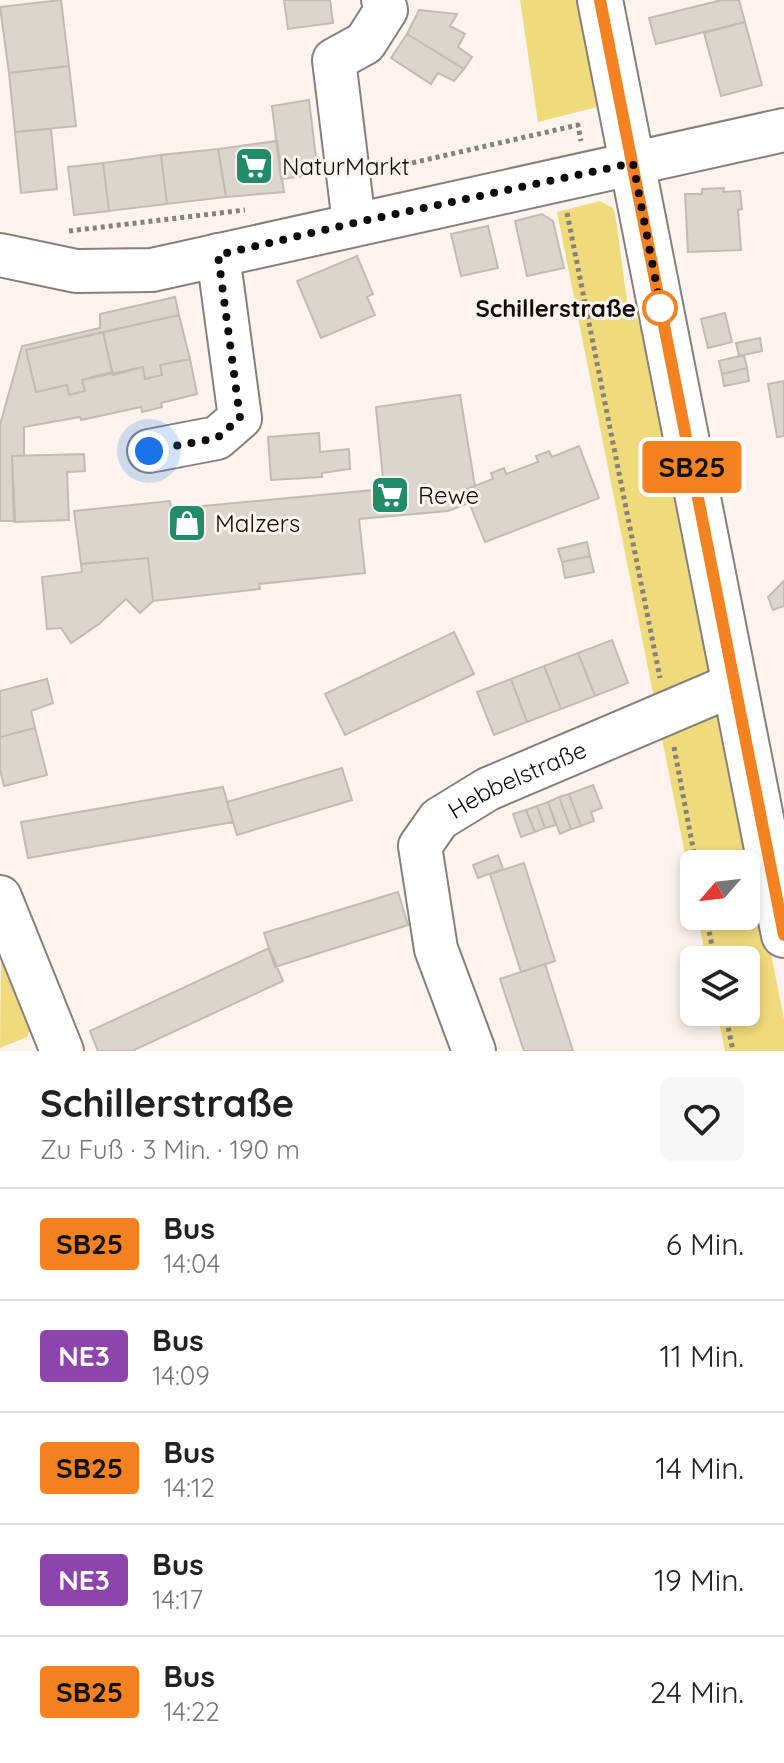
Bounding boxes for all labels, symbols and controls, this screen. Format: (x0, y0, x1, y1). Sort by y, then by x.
supermarket icon: NaturMarkt (233, 145, 275, 187)
place label: NaturMarkt (282, 151, 410, 181)
marker: Schillerstraße (643, 291, 677, 325)
place label: Schillerstraße (475, 293, 636, 323)
your location (129, 431, 169, 471)
line badge: SB25 (636, 441, 748, 493)
text: SB25 (658, 449, 726, 484)
supermarket icon: Rewe (369, 474, 411, 516)
place label: Rewe (418, 480, 479, 510)
shop icon: Malzers (166, 502, 208, 544)
place label: Malzers (215, 508, 300, 538)
street label: Hebbelstraße (442, 734, 591, 825)
north arrow (680, 850, 760, 930)
map controls (680, 850, 760, 1026)
button: layers (680, 946, 760, 1026)
button: heart (660, 1077, 744, 1161)
text: Schillerstraße (40, 1079, 294, 1127)
text: Zu Fuß · 3 Min. · 190 m (40, 1133, 300, 1166)
text: Bus (163, 1209, 215, 1247)
text: 6 Min. (666, 1225, 744, 1263)
text: SB25 (56, 1226, 123, 1261)
text: 14:04 (163, 1247, 220, 1280)
text: Bus (152, 1321, 204, 1359)
text: 11 Min. (660, 1337, 744, 1375)
text: NE3 (58, 1338, 110, 1373)
text: 14:09 (152, 1359, 210, 1392)
text: Bus (163, 1433, 215, 1471)
text: 14 Min. (655, 1449, 744, 1487)
text: SB25 (56, 1450, 123, 1485)
text: 14:12 (163, 1471, 215, 1504)
text: Bus (152, 1545, 204, 1583)
text: 19 Min. (654, 1561, 744, 1599)
text: NE3 (58, 1562, 110, 1597)
text: 14:17 (152, 1583, 203, 1616)
text: Bus (163, 1657, 215, 1695)
text: 24 Min. (650, 1673, 744, 1711)
text: SB25 (56, 1674, 123, 1709)
text: 14:22 (163, 1695, 220, 1728)

